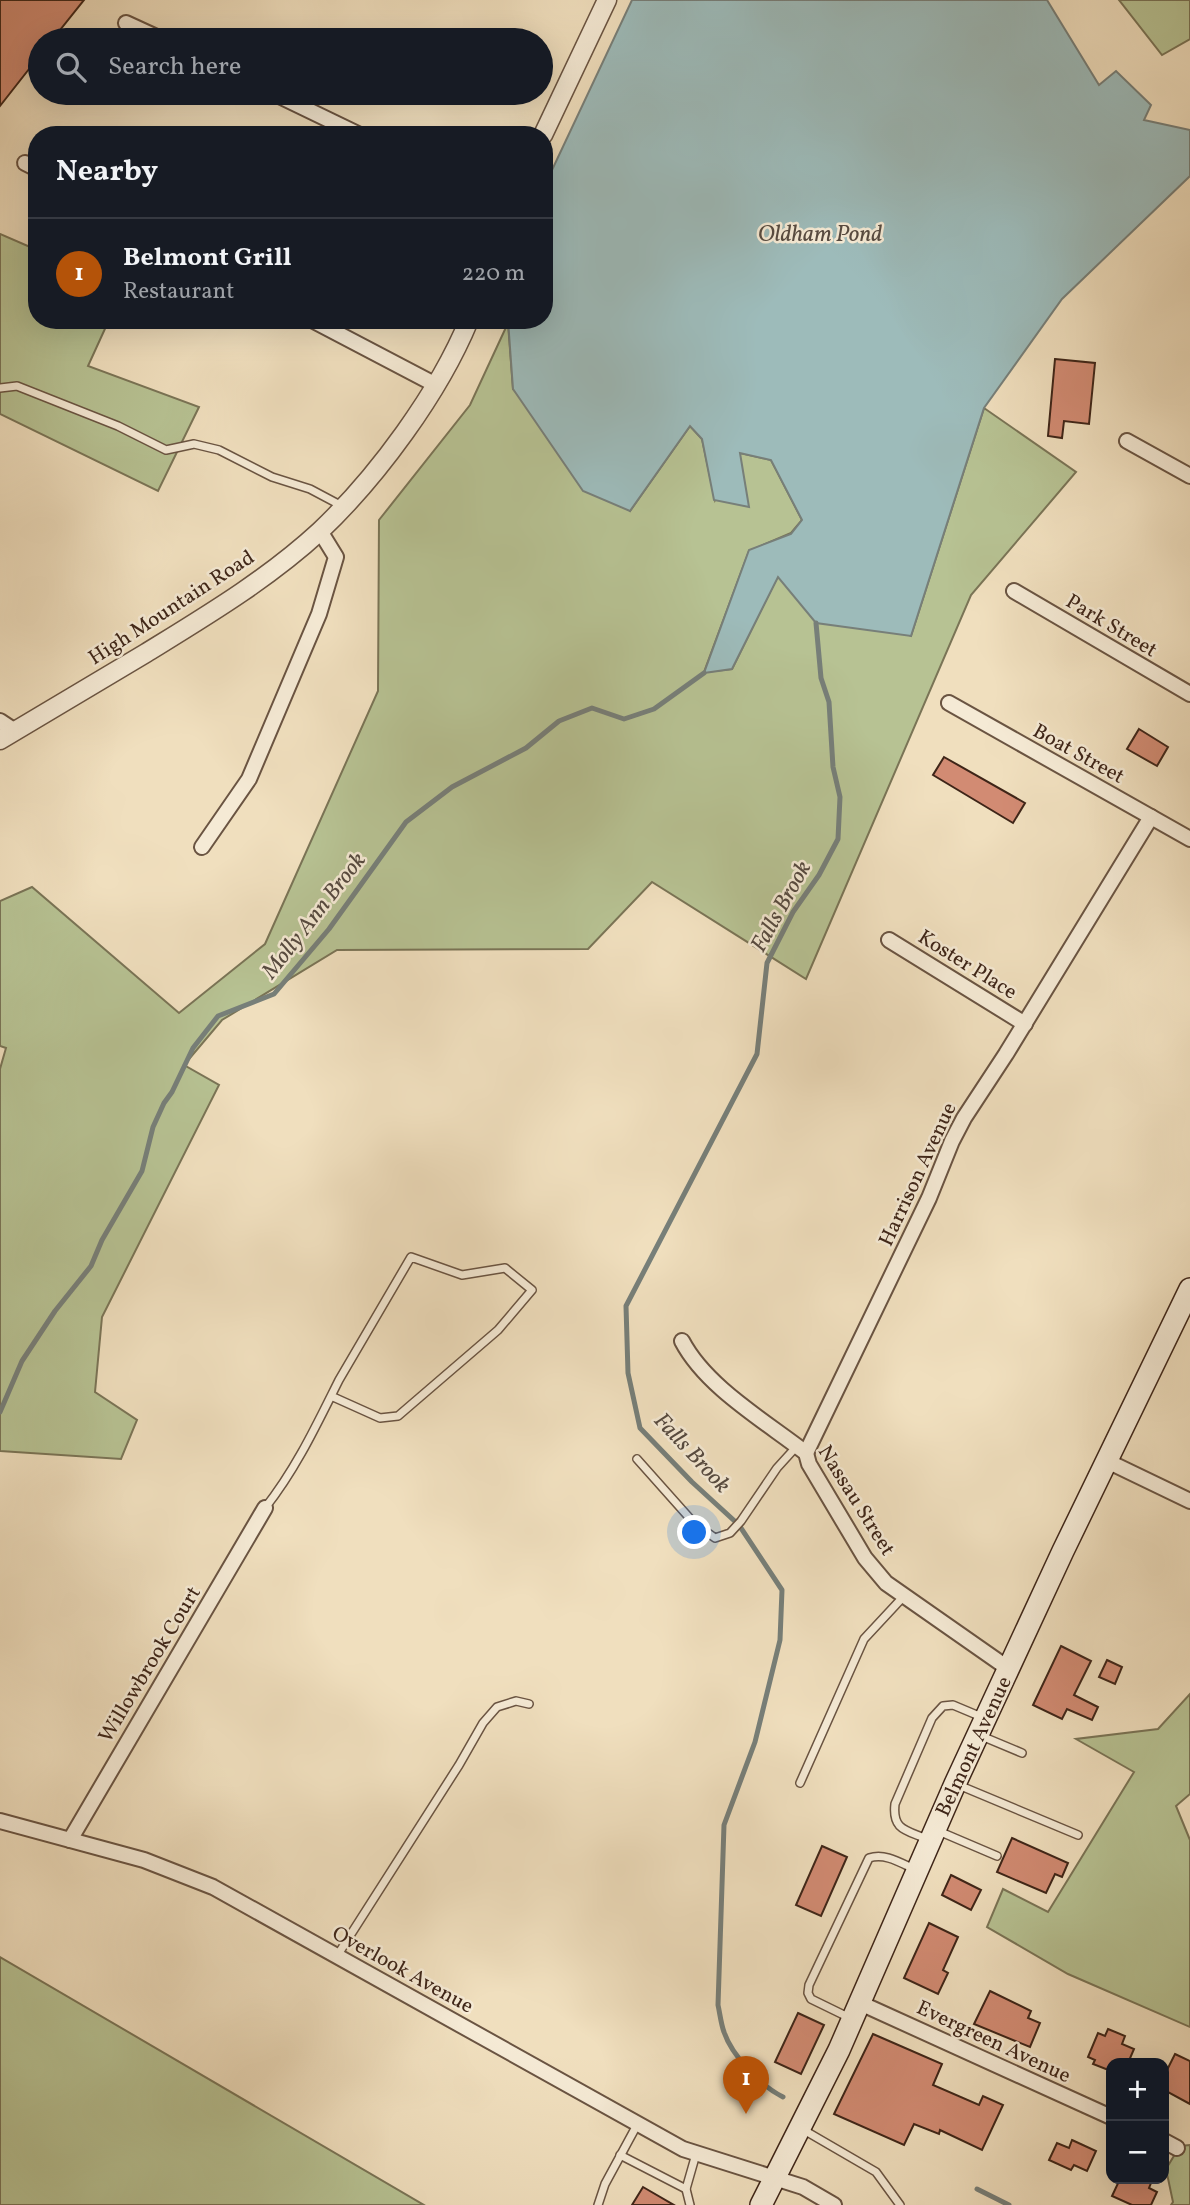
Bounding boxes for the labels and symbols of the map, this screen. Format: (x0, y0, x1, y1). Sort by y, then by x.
water label: Oldham Pond (758, 219, 882, 251)
street label: High Mountain Road (83, 544, 260, 673)
street label: Park Street (1060, 588, 1162, 665)
street label: Boat Street (1027, 717, 1129, 791)
water label: Molly Ann Brook (254, 846, 374, 987)
water label: Falls Brook (744, 855, 820, 958)
street label: Koster Place (912, 923, 1022, 1007)
street label: Harrison Avenue (872, 1098, 964, 1251)
water label: Falls Brook (646, 1406, 738, 1501)
street label: Nassau Street (810, 1440, 901, 1562)
your location (677, 1515, 711, 1549)
street label: Willowbrook Court (92, 1581, 208, 1748)
street label: Belmont Avenue (929, 1672, 1020, 1822)
street label: Overlook Avenue (326, 1919, 478, 2021)
street label: Evergreen Avenue (912, 1994, 1075, 2091)
pin: 1 (723, 2056, 769, 2114)

